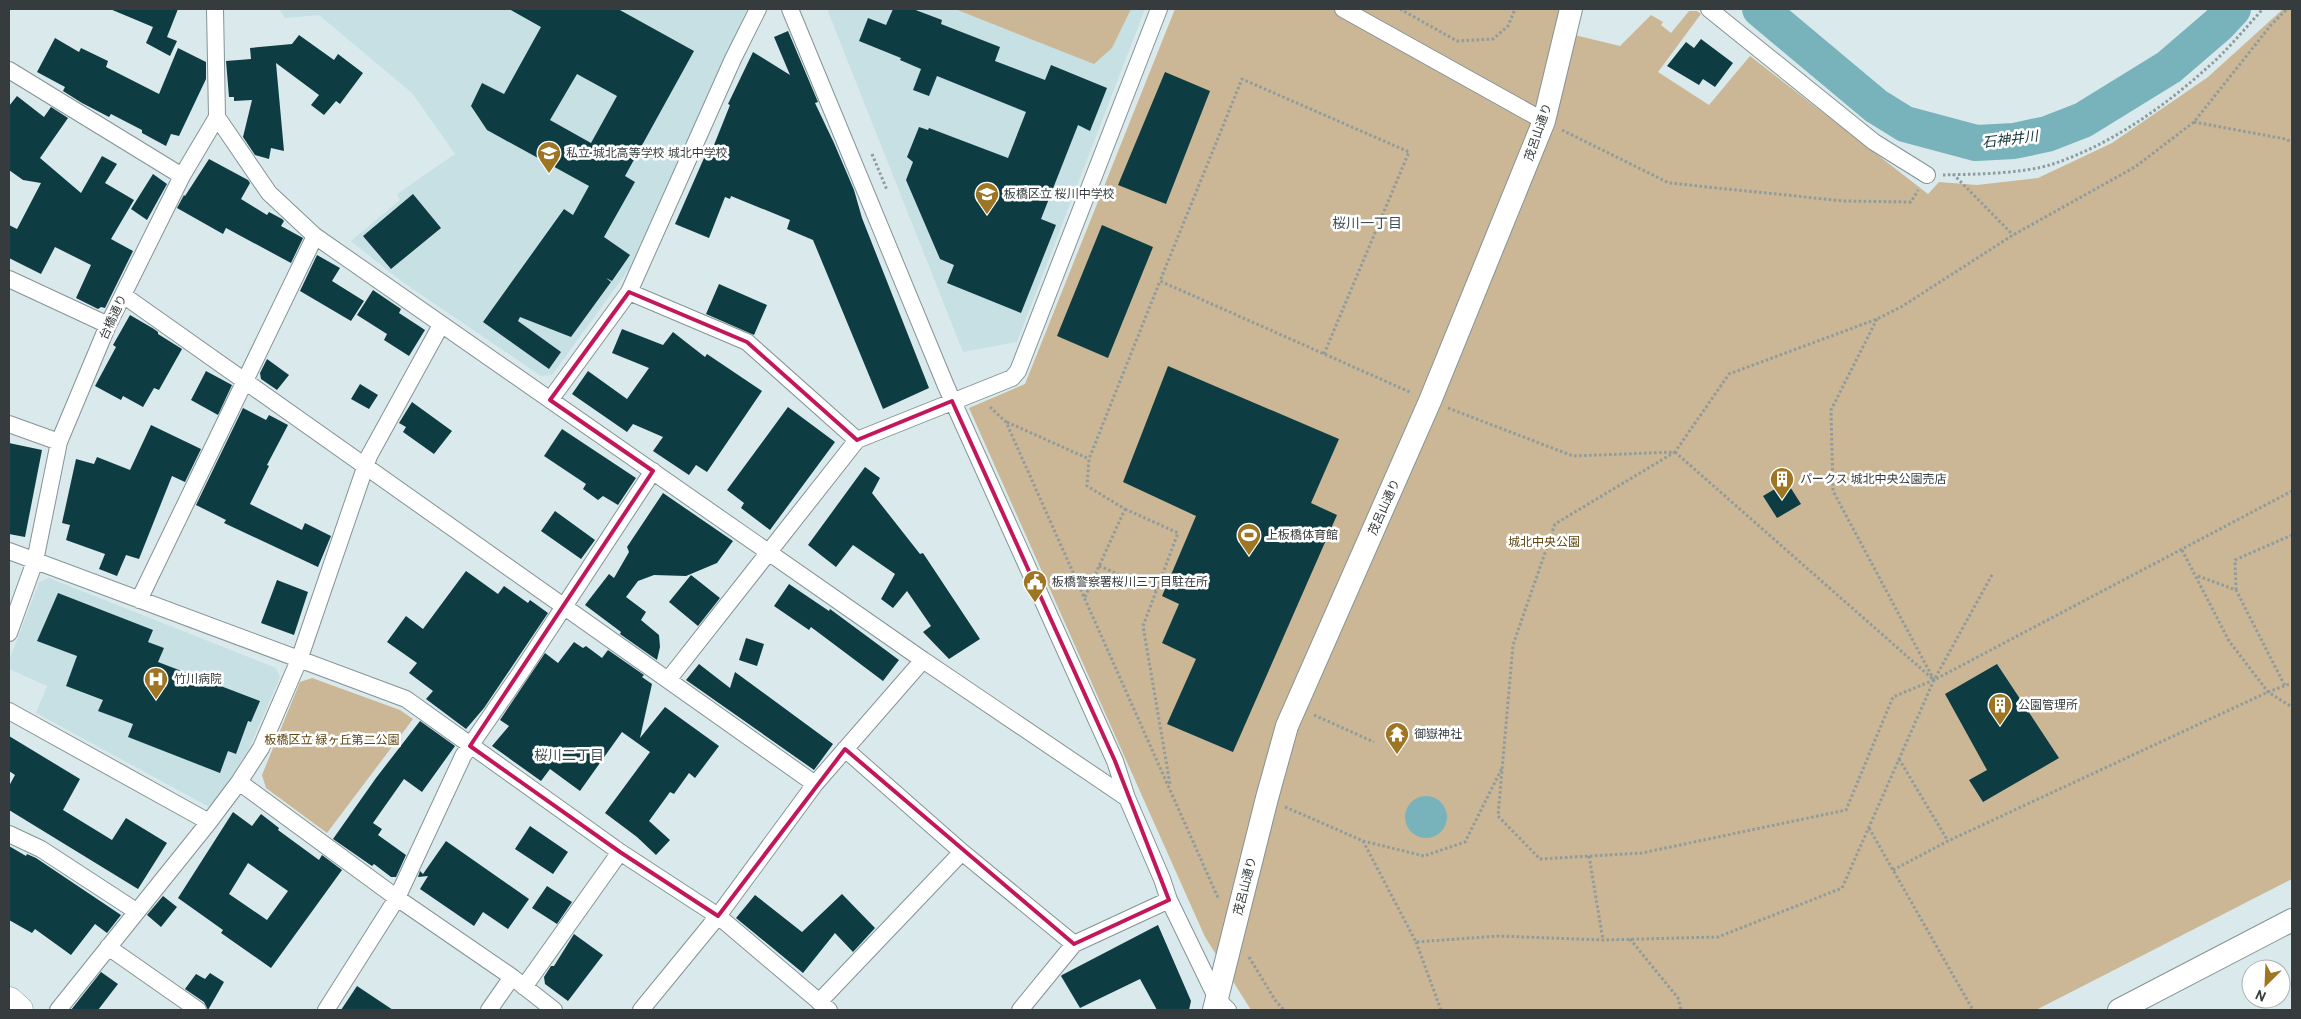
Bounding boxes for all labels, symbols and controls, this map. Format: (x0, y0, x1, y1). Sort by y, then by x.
street label: 茂呂山通り (1522, 101, 1556, 163)
water label: 石神井川 (1981, 128, 2041, 152)
school or university icon: 私立 城北高等学校 城北中学校 (536, 140, 562, 174)
place label: 私立 城北高等学校 城北中学校 (566, 146, 728, 162)
school or university icon: 板橋区立 桜川中学校 (974, 181, 1000, 215)
place label: 板橋区立 桜川中学校 (1004, 187, 1115, 203)
district label: 桜川一丁目 (1332, 216, 1402, 233)
street label: 台橋通り (97, 292, 131, 343)
building icon: パークス 城北中央公園売店 (1769, 466, 1795, 500)
place label: パークス 城北中央公園売店 (1800, 472, 1946, 488)
street label: 茂呂山通り (1365, 477, 1404, 538)
sports icon: 上板橋体育館 (1236, 522, 1262, 556)
place label: 上板橋体育館 (1266, 528, 1338, 544)
park label: 城北中央公園 (1508, 535, 1580, 551)
public building icon: 板橋警察署桜川三丁目駐在所 (1022, 569, 1048, 603)
place label: 板橋警察署桜川三丁目駐在所 (1052, 575, 1208, 591)
hospital icon: 竹川病院 (143, 666, 169, 700)
place label: 竹川病院 (174, 672, 222, 688)
building icon: 公園管理所 (1987, 692, 2013, 726)
place label: 公園管理所 (2018, 698, 2078, 714)
temple icon: 御嶽神社 (1384, 721, 1410, 755)
place label: 御嶽神社 (1414, 727, 1462, 743)
park label: 板橋区立 緑ヶ丘第二公園 (265, 733, 399, 749)
district label: 桜川二丁目 (534, 748, 604, 765)
street label: 茂呂山通り (1231, 855, 1261, 917)
north arrow (2241, 959, 2291, 1009)
text: N (2253, 985, 2269, 1004)

